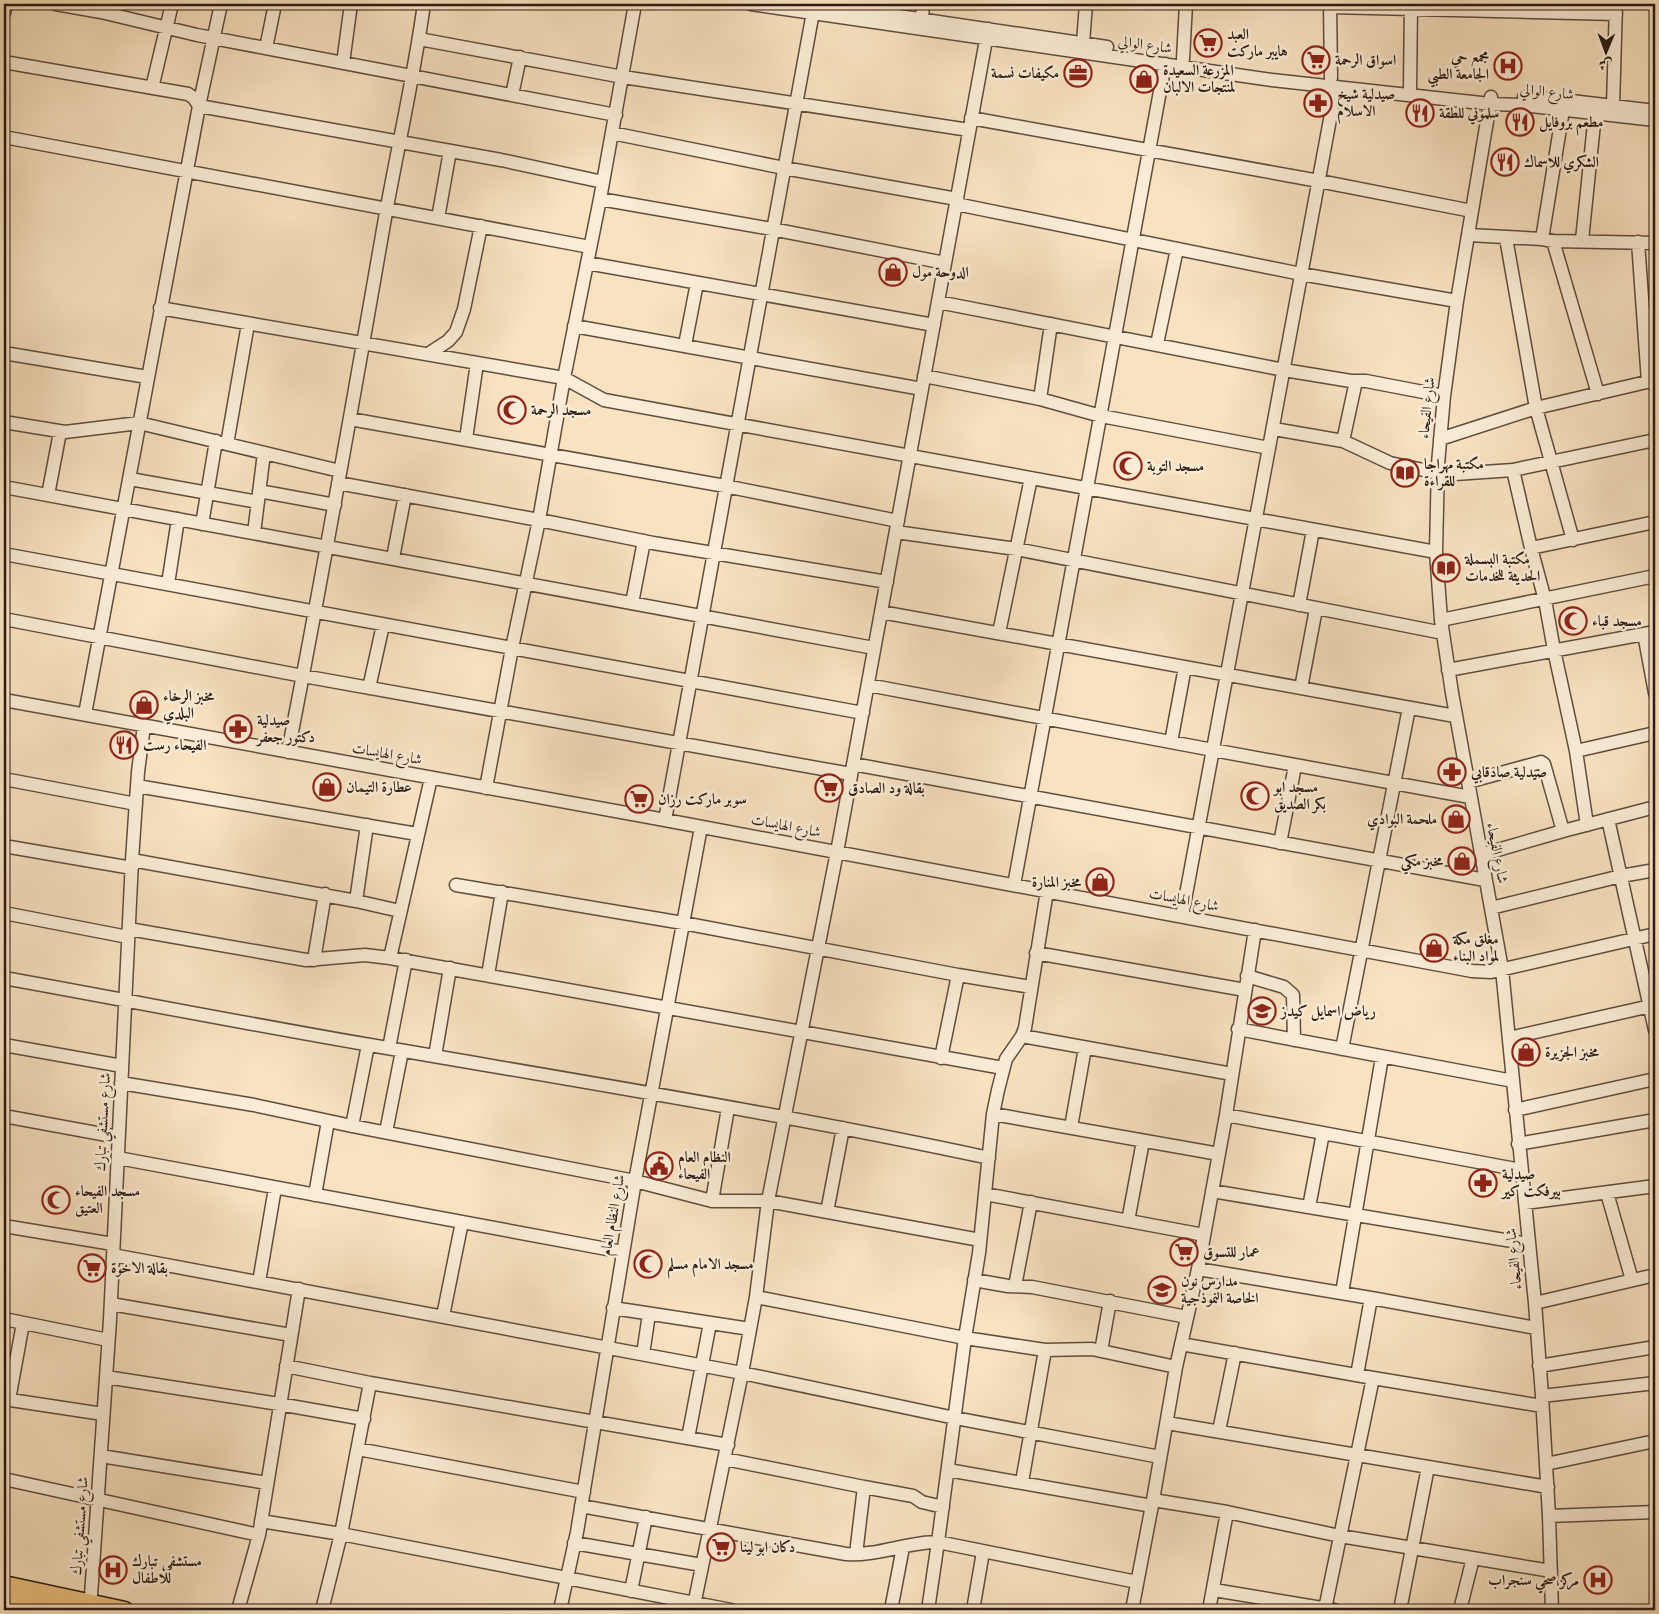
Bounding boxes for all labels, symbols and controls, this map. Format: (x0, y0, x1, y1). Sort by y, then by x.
place label: العبد هايبر ماركت (1227, 25, 1288, 61)
supermarket icon: العبد هايبر ماركت (1193, 28, 1223, 58)
north arrow (1582, 28, 1632, 78)
street label: شارع الوالي (1116, 32, 1173, 61)
supermarket icon: اسواق الرحمة (1301, 45, 1331, 75)
place label: مجمع حي الجامعة الطبي (1427, 48, 1489, 88)
place label: اسواق الرحمة (1335, 51, 1396, 70)
hospital icon: مجمع حي الجامعة الطبي (1493, 51, 1523, 81)
text: ش (1599, 55, 1613, 73)
office icon: مكيفات نسمة (1063, 58, 1093, 88)
place label: المزرعة السعيدة لمنتجات الالبان (1163, 61, 1235, 97)
place label: مكيفات نسمة (991, 64, 1059, 83)
shop icon: المزرعة السعيدة لمنتجات الالبان (1129, 64, 1159, 94)
street label: شارع الوالي (1519, 80, 1575, 107)
place label: صيدلية شيخ الاسلام (1337, 85, 1395, 124)
pharmacy icon: صيدلية شيخ الاسلام (1303, 88, 1333, 118)
restaurant icon: سلموني للطقة (1405, 98, 1435, 128)
place label: سلموني للطقة (1439, 104, 1499, 125)
restaurant icon: مطعم بروفايل (1505, 107, 1535, 137)
place label: مطعم بروفايل (1539, 113, 1603, 136)
restaurant icon: الشكري للاسماك (1490, 147, 1520, 177)
place label: الشكري للاسماك (1524, 153, 1599, 174)
shop icon: الدوحة مول (878, 257, 908, 287)
place label: الدوحة مول (912, 263, 969, 282)
street label: شارع الفيحاء (1414, 376, 1443, 440)
mosque icon: مسجد الرحمة (497, 395, 527, 425)
place label: مسجد الرحمة (531, 401, 591, 420)
mosque icon: مسجد التوبة (1113, 451, 1143, 481)
place label: مكتبة مهراجا للقراءة (1424, 455, 1484, 491)
place label: مسجد التوبة (1147, 457, 1204, 476)
library icon: مكتبة مهراجا للقراءة (1390, 458, 1420, 488)
place label: مكتبة البسملة الحديثة للخدمات (1464, 550, 1540, 586)
library icon: مكتبة البسملة الحديثة للخدمات (1431, 553, 1461, 583)
mosque icon: مسجد قباء (1558, 606, 1588, 636)
place label: مسجد قباء (1592, 612, 1642, 631)
place label: مخبز الرخاء البلدي (163, 687, 215, 725)
shop icon: مخبز الرخاء البلدي (129, 690, 159, 720)
place label: صيدلية دكتور جعفر (255, 711, 315, 747)
pharmacy icon: صيدلية دكتور جعفر (223, 714, 253, 744)
restaurant icon: الفيحاء رست (109, 730, 139, 760)
place label: الفيحاء رست (143, 736, 206, 755)
street label: شارع الهايسات (350, 738, 424, 772)
pharmacy icon: صيدلية صادقابي (1437, 757, 1467, 787)
place label: صيدلية صادقابي (1470, 763, 1547, 784)
shop icon: عطارة التيمان (312, 772, 342, 802)
supermarket icon: بقالة ود الصادق (814, 773, 844, 803)
place label: عطارة التيمان (346, 778, 412, 797)
place label: مسجد ابو بكر الصديق (1272, 778, 1326, 814)
place label: بقالة ود الصادق (848, 779, 925, 798)
mosque icon: مسجد ابو بكر الصديق (1240, 781, 1270, 811)
supermarket icon: سوبر ماركت رزان (624, 784, 654, 814)
place label: سوبر ماركت رزان (658, 790, 747, 809)
shop icon: ملحمة البوادي (1441, 804, 1471, 834)
street label: شارع الهايسات (749, 810, 823, 845)
place label: ملحمة البوادي (1367, 810, 1437, 831)
street label: شارع الفيحاء (1479, 821, 1512, 886)
shop icon: مخبز مكي (1447, 846, 1477, 876)
place label: مخبز مكي (1401, 852, 1444, 875)
shop icon: مخبز المنارة (1085, 867, 1115, 897)
place label: مخبز المنارة (1032, 873, 1082, 892)
street label: شارع الهايسات (1147, 884, 1221, 919)
place label: مغلق مكة لمواد البناء (1452, 930, 1499, 966)
shop icon: مغلق مكة لمواد البناء (1419, 933, 1449, 963)
school or university icon: رياض اسمايل كيدز (1247, 996, 1277, 1026)
place label: رياض اسمايل كيدز (1279, 1002, 1376, 1022)
shop icon: مخبز الجزيرة (1511, 1037, 1541, 1067)
place label: مخبز الجزيرة (1545, 1043, 1600, 1062)
street label: شارع مستشفي تبارك (91, 1072, 119, 1172)
place label: النظام العام الفيحاء (678, 1148, 731, 1184)
public building icon: النظام العام الفيحاء (644, 1151, 674, 1181)
place label: صيدلية بيرفكت كير (1500, 1165, 1561, 1201)
pharmacy icon: صيدلية بيرفكت كير (1468, 1168, 1498, 1198)
street label: شارع النظام العام (597, 1173, 632, 1258)
place label: مسجد الفيحاء العتيق (75, 1182, 140, 1218)
mosque icon: مسجد الفيحاء العتيق (41, 1185, 71, 1215)
street label: شارع الفيحاء (1501, 1227, 1530, 1291)
supermarket icon: عمار للتسوق (1169, 1237, 1199, 1267)
place label: عمار للتسوق (1203, 1243, 1260, 1262)
mosque icon: مسجد الامام مسلم (633, 1249, 663, 1279)
supermarket icon: بقالة الاخوة (77, 1253, 107, 1283)
place label: مسجد الامام مسلم (667, 1255, 754, 1279)
place label: بقالة الاخوة (111, 1259, 168, 1278)
place label: مدارس نون الخاصة النموذجية (1181, 1272, 1258, 1308)
school or university icon: مدارس نون الخاصة النموذجية (1147, 1275, 1177, 1305)
street label: شارع مستشفي تبارك (67, 1476, 97, 1576)
supermarket icon: دكان ابو لينا (706, 1532, 736, 1562)
place label: دكان ابو لينا (740, 1538, 795, 1557)
place label: مستشفى تبارك للاطفال (132, 1552, 202, 1588)
hospital icon: مستشفى تبارك للاطفال (98, 1555, 128, 1585)
hospital icon: مركز صحي سنجراب (1583, 1565, 1613, 1595)
place label: مركز صحي سنجراب (1488, 1571, 1579, 1594)

